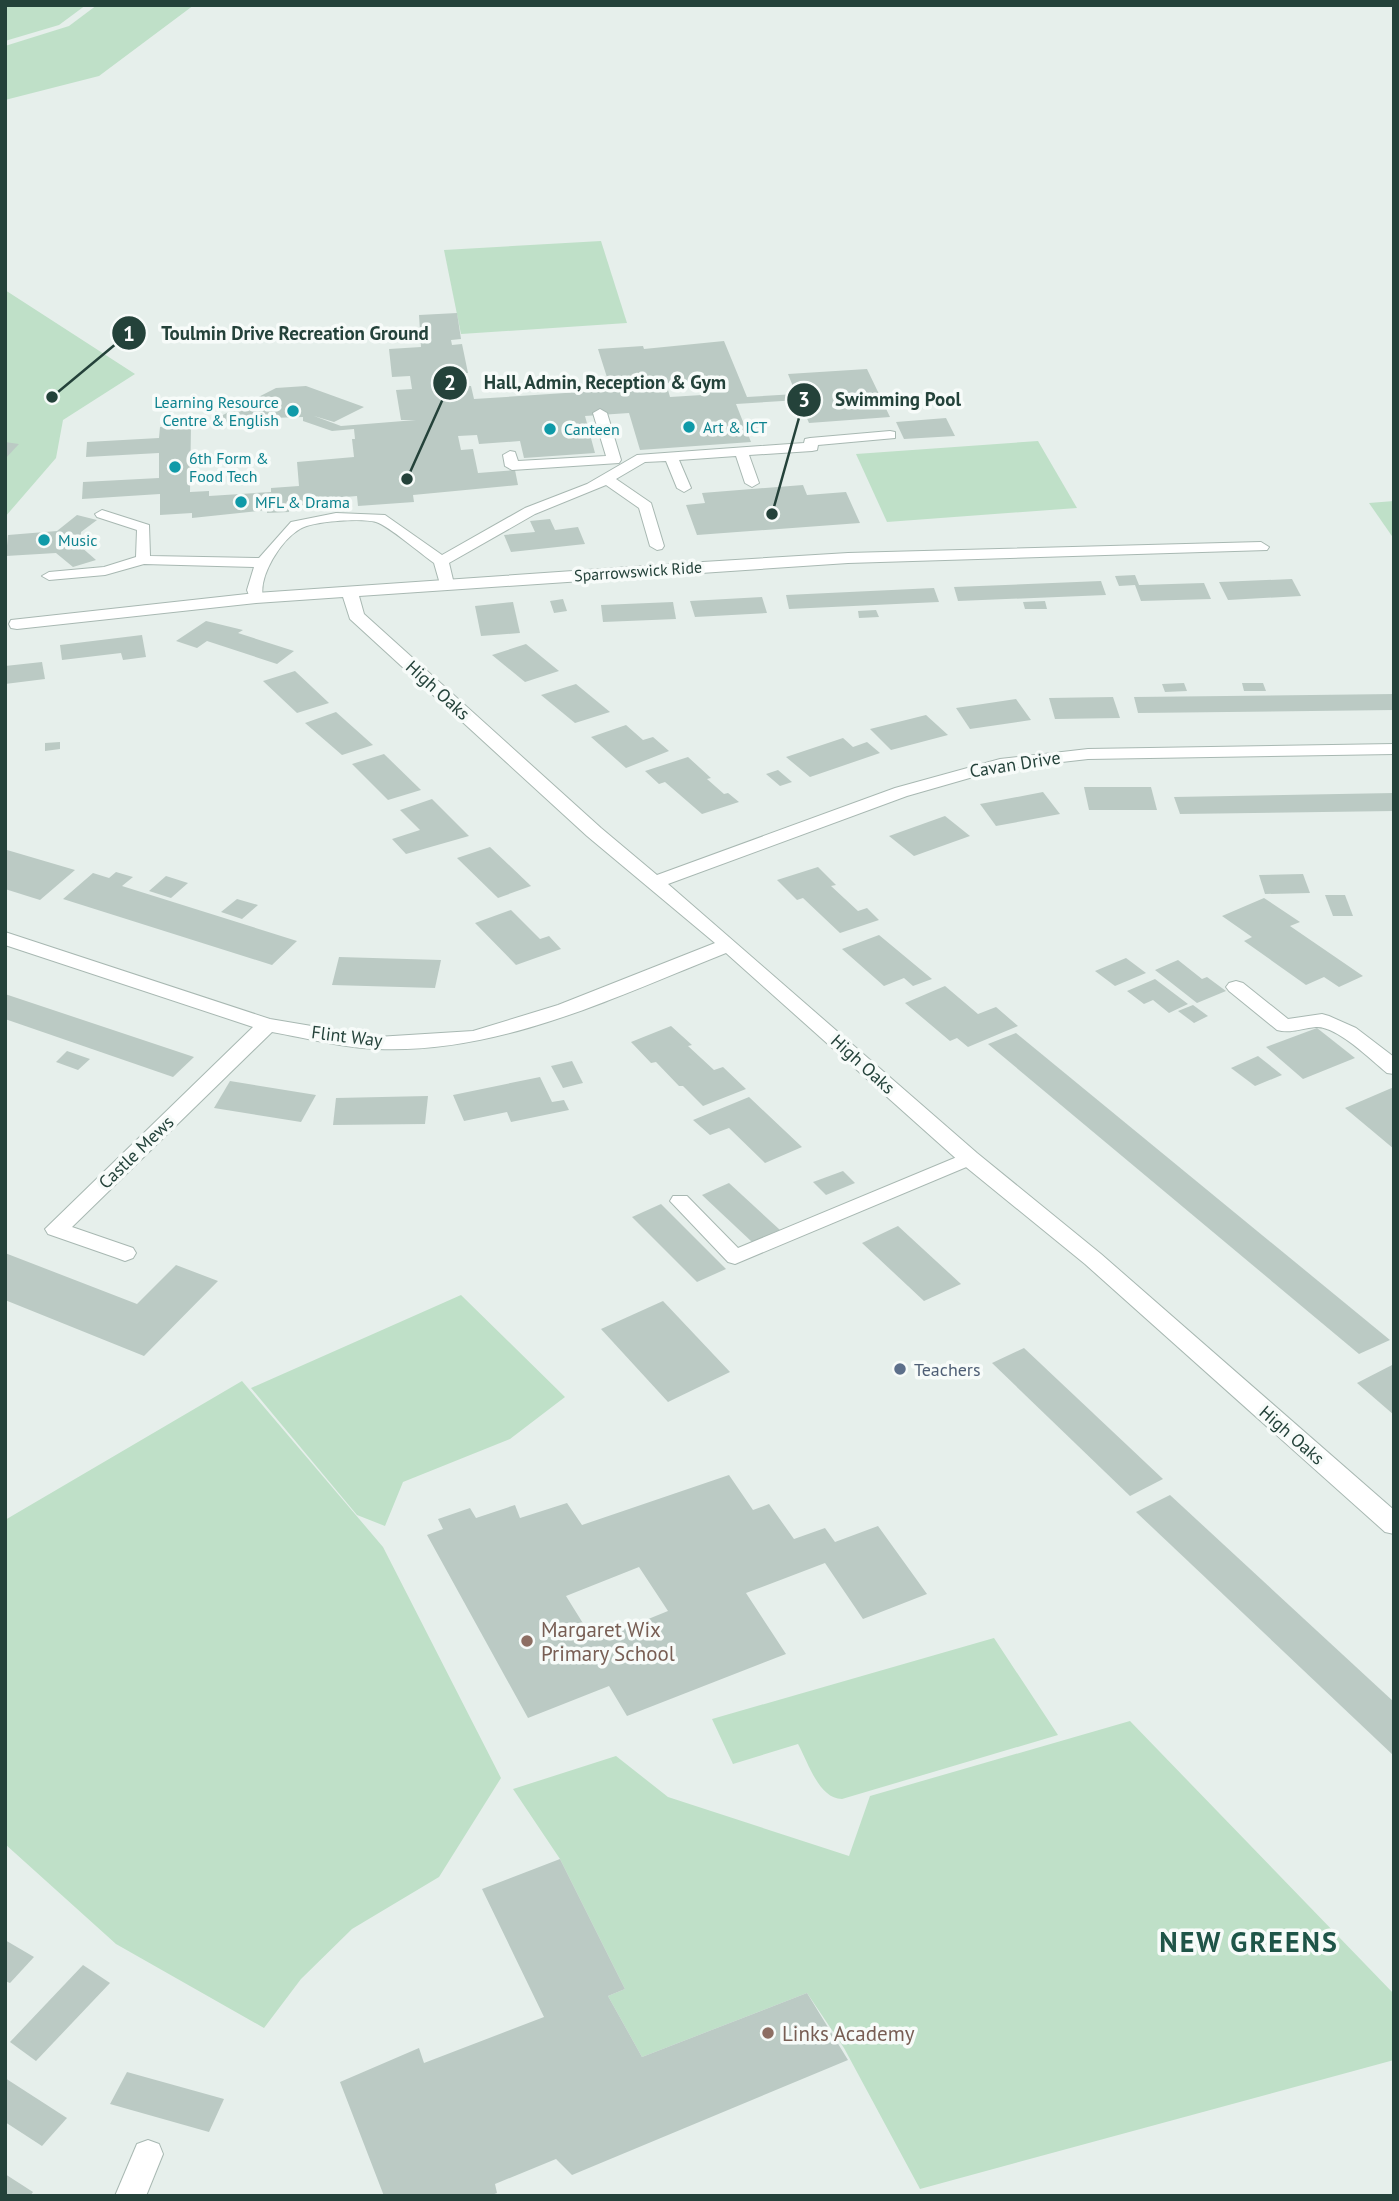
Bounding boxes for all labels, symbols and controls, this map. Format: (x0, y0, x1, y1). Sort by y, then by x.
callout: Toulmin Drive Recreation Ground (112, 313, 443, 353)
text: 1 (123, 320, 135, 347)
text: Toulmin Drive Recreation Ground (161, 321, 429, 345)
callout: Hall, Admin, Reception & Gym (433, 363, 741, 403)
text: 2 (444, 369, 456, 396)
text: Hall, Admin, Reception & Gym (484, 370, 726, 394)
callout: Swimming Pool (786, 380, 975, 420)
text: 3 (798, 386, 810, 413)
text: Swimming Pool (835, 387, 961, 411)
place label: Learning Resource Centre & English (154, 392, 279, 430)
marker: Learning Resource Centre & English (285, 403, 301, 419)
place label: Art & ICT (703, 417, 768, 437)
place label: Canteen (564, 419, 620, 439)
marker: Art & ICT (681, 419, 697, 435)
marker: Canteen (542, 421, 558, 437)
place label: 6th Form & Food Tech (189, 448, 269, 486)
marker: 6th Form & Food Tech (167, 459, 183, 475)
place label: MFL & Drama (255, 492, 350, 512)
marker: MFL & Drama (233, 494, 249, 510)
place label: Music (58, 530, 98, 550)
marker: Music (36, 532, 52, 548)
street label: Sparrowswick Ride (573, 557, 703, 585)
street label: High Oaks (401, 655, 475, 725)
street label: Cavan Drive (968, 745, 1062, 783)
street label: Flint Way (310, 1020, 384, 1052)
street label: High Oaks (826, 1029, 900, 1099)
street label: Castle Mews (94, 1110, 178, 1194)
place label: Teachers (914, 1358, 981, 1381)
marker: Teachers (892, 1361, 908, 1377)
street label: High Oaks (1255, 1401, 1329, 1469)
place label: Margaret Wix Primary School (541, 1616, 675, 1667)
marker: Margaret Wix Primary School (519, 1633, 535, 1649)
district label: NEW GREENS (1159, 1923, 1339, 1960)
place label: Links Academy (782, 2020, 915, 2047)
marker: Links Academy (760, 2025, 776, 2041)

